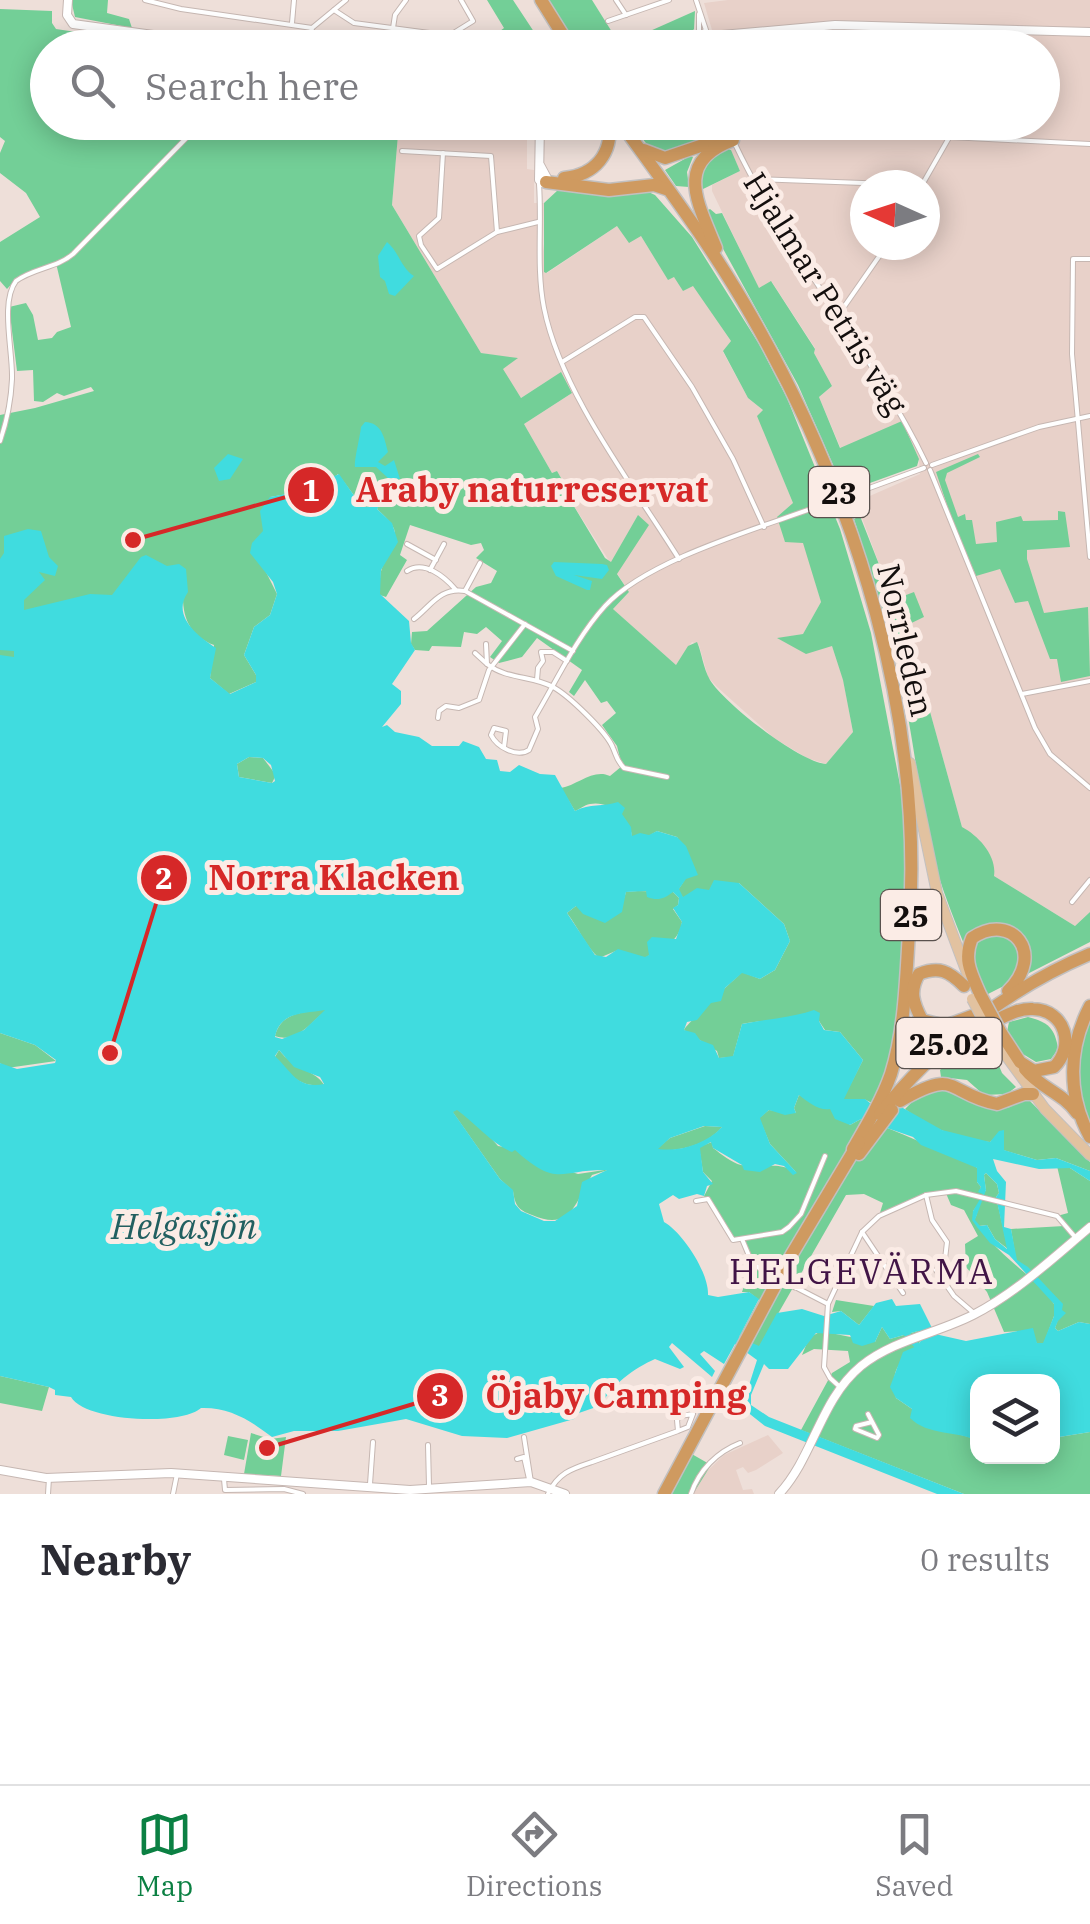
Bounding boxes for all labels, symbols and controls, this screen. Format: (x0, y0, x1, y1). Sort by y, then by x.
search box (30, 30, 1060, 140)
icon: search (65, 58, 120, 113)
text: Search here (145, 61, 359, 110)
street label: Hjalmar Petris väg (735, 164, 917, 422)
north arrow (850, 170, 940, 260)
callout: Araby naturreservat (286, 458, 729, 523)
text: Araby naturreservat (356, 466, 708, 512)
road number: 23 (809, 467, 869, 517)
text: 1 (302, 470, 320, 509)
street label: Norrleden (868, 560, 944, 720)
callout: Norra Klacken (139, 846, 480, 911)
text: Norra Klacken (208, 854, 460, 900)
text: 2 (155, 858, 173, 897)
road number: 25 (881, 890, 941, 940)
road number: 25.02 (896, 1018, 1002, 1068)
water label: Helgasjön (110, 1203, 257, 1249)
district label: HELGEVÄRMA (729, 1248, 995, 1294)
callout: Öjaby Camping (415, 1363, 766, 1428)
text: Öjaby Camping (485, 1372, 748, 1418)
map controls (970, 1374, 1060, 1464)
button: layers (970, 1374, 1060, 1464)
text: 3 (431, 1375, 449, 1414)
text: Nearby (40, 1532, 191, 1587)
text: 0 results (920, 1538, 1050, 1580)
tab: Map (136, 1807, 193, 1904)
tab: Directions (466, 1807, 602, 1904)
tab: Saved (875, 1807, 954, 1904)

